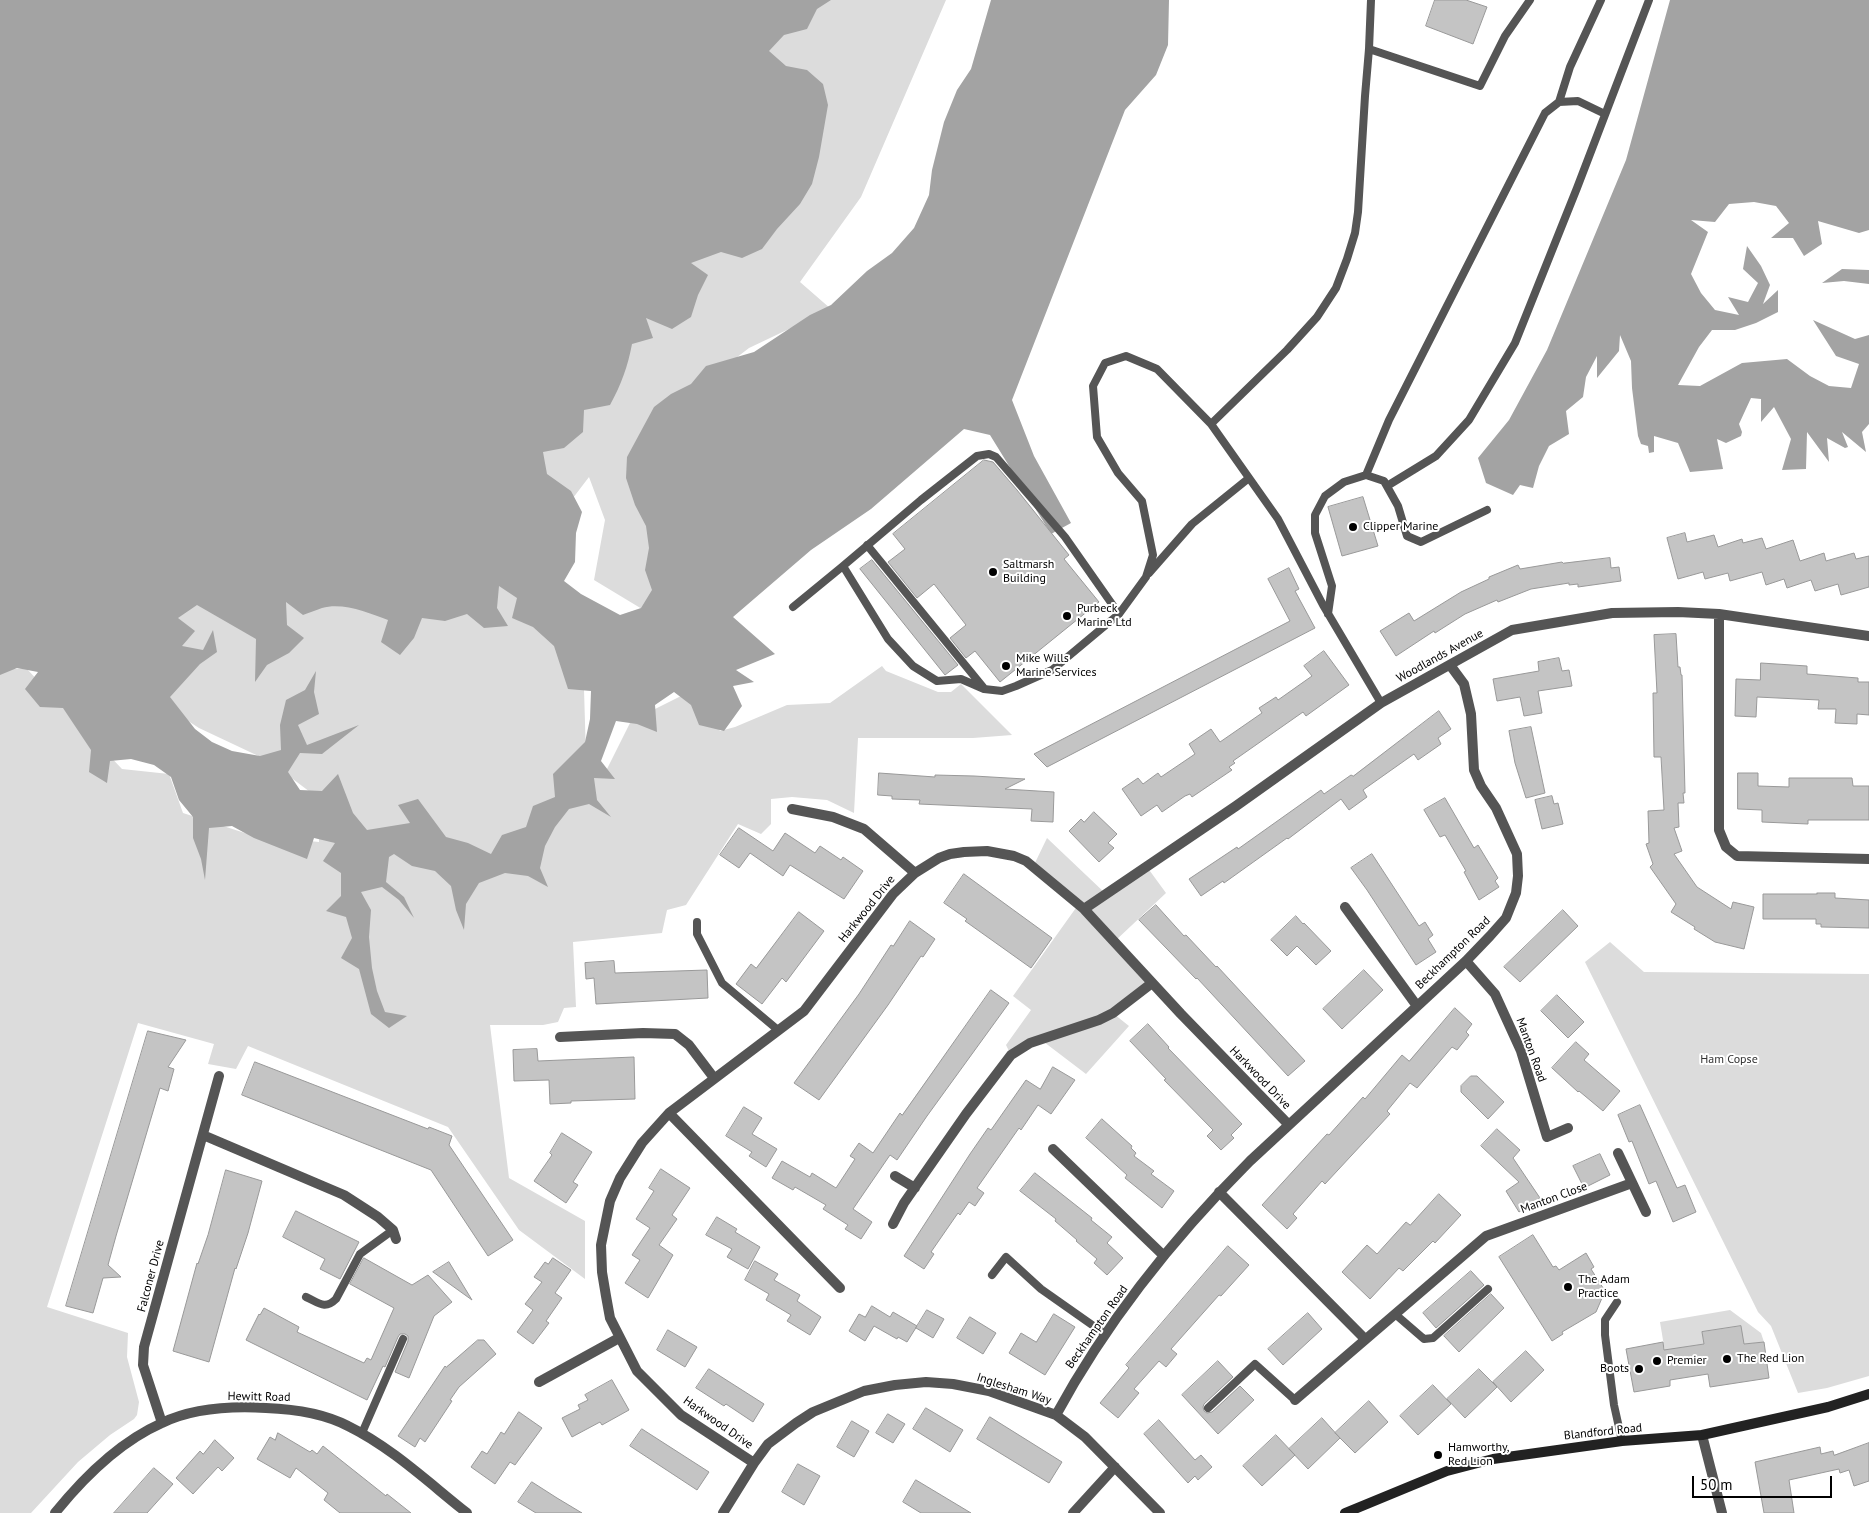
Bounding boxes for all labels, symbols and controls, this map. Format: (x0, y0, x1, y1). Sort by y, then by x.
place label: Clipper Marine (1363, 520, 1438, 534)
marker: Clipper Marine (1347, 521, 1359, 533)
place label: Saltmarsh Building (1003, 558, 1054, 586)
marker: Saltmarsh Building (987, 566, 999, 578)
place label: Purbeck Marine Ltd (1077, 602, 1132, 630)
marker: Purbeck Marine Ltd (1061, 610, 1073, 622)
street label: Woodlands Avenue (1394, 626, 1486, 686)
place label: Mike Wills Marine Services (1016, 652, 1096, 680)
marker: Mike Wills Marine Services (1000, 660, 1012, 672)
street label: Harkwood Drive (836, 873, 898, 945)
street label: Beckhampton Road (1413, 914, 1493, 992)
street label: Manton Road (1513, 1016, 1549, 1084)
street label: Harkwood Drive (1226, 1044, 1294, 1112)
park label: Ham Copse (1700, 1053, 1758, 1067)
street label: Manton Close (1519, 1179, 1589, 1217)
street label: Falconer Drive (134, 1238, 168, 1314)
place label: The Adam Practice (1578, 1273, 1630, 1301)
marker: The Adam Practice (1562, 1281, 1574, 1293)
street label: Beckhampton Road (1063, 1283, 1131, 1371)
place label: The Red Lion (1737, 1352, 1804, 1366)
marker: The Red Lion (1721, 1353, 1733, 1365)
place label: Premier (1667, 1354, 1707, 1368)
marker: Premier (1651, 1355, 1663, 1367)
place label: Boots (1600, 1362, 1629, 1376)
marker: Boots (1633, 1363, 1645, 1375)
street label: Inglesham Way (975, 1370, 1053, 1408)
street label: Hewitt Road (227, 1389, 291, 1405)
street label: Harkwood Drive (680, 1394, 756, 1452)
street label: Blandford Road (1563, 1421, 1643, 1443)
place label: Hamworthy, Red Lion (1448, 1441, 1509, 1469)
marker: Hamworthy, Red Lion (1432, 1449, 1444, 1461)
scale bar (1694, 1466, 1834, 1498)
text: 50 m (1700, 1475, 1733, 1494)

